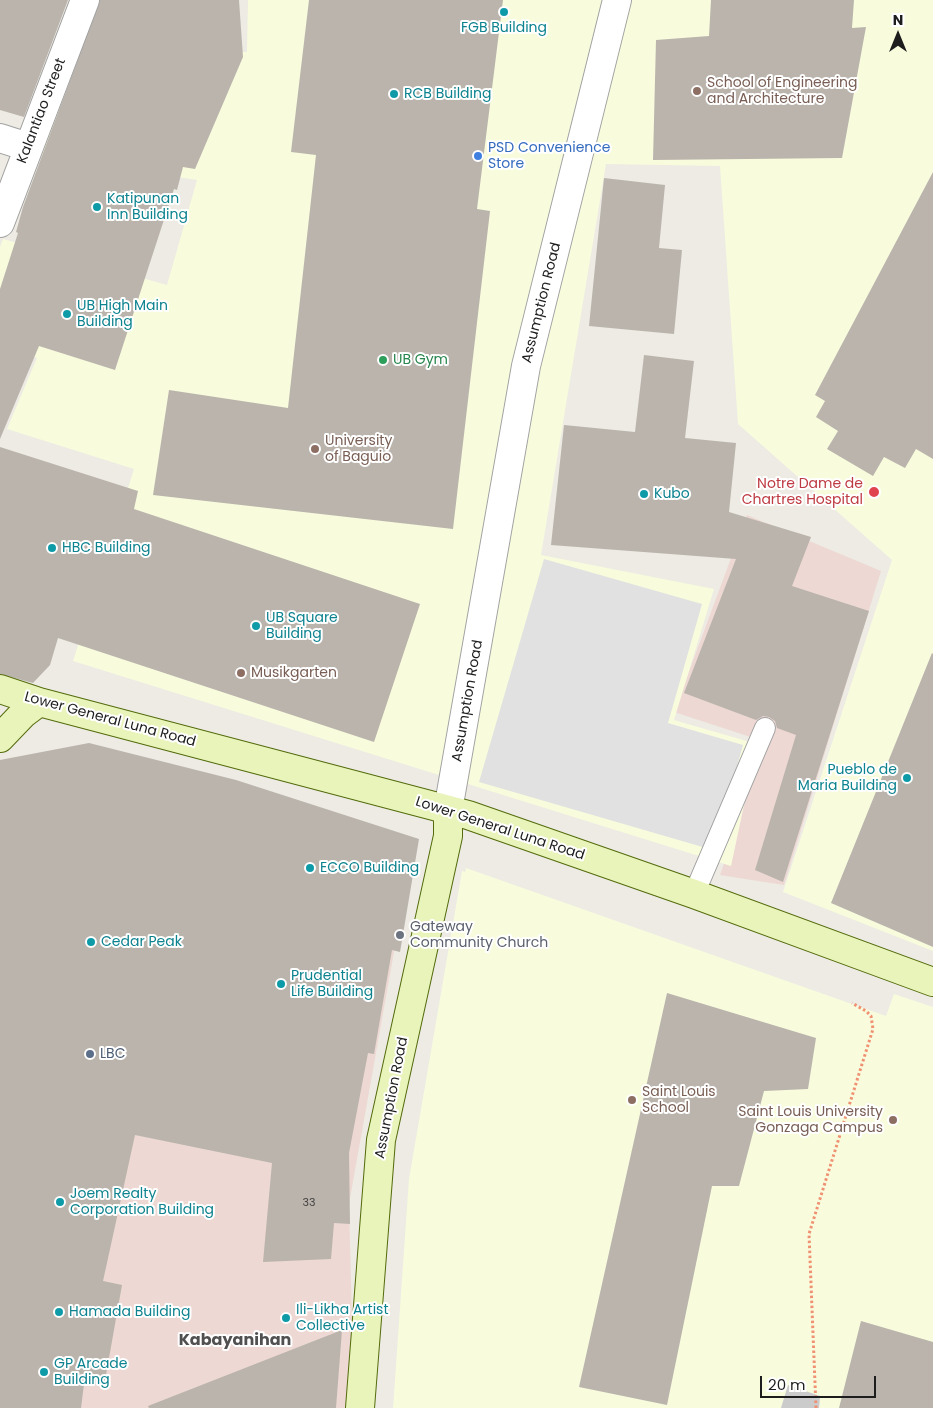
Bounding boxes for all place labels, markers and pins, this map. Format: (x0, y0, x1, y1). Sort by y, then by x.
marker: FGB Building (498, 6, 510, 18)
place label: FGB Building (461, 20, 547, 36)
place label: School of Engineering and Architecture (707, 75, 858, 108)
marker: School of Engineering and Architecture (691, 85, 703, 97)
place label: RCB Building (404, 86, 491, 102)
marker: RCB Building (388, 88, 400, 100)
place label: PSD Convenience Store (488, 140, 610, 172)
marker: PSD Convenience Store (472, 150, 484, 162)
place label: Katipunan Inn Building (107, 191, 188, 223)
marker: Katipunan Inn Building (91, 201, 103, 213)
place label: UB High Main Building (77, 298, 168, 331)
marker: UB High Main Building (61, 308, 73, 320)
place label: UB Gym (393, 352, 448, 368)
marker: UB Gym (377, 354, 389, 366)
place label: University of Baguio (325, 433, 392, 466)
marker: University of Baguio (309, 443, 321, 455)
place label: Notre Dame de Chartres Hospital (742, 476, 863, 508)
marker: Notre Dame de Chartres Hospital (867, 485, 881, 499)
place label: Kubo (654, 486, 690, 502)
marker: Kubo (638, 488, 650, 500)
place label: HBC Building (62, 540, 151, 556)
marker: HBC Building (46, 542, 58, 554)
place label: UB Square Building (266, 610, 338, 642)
marker: UB Square Building (250, 620, 262, 632)
place label: Musikgarten (251, 665, 337, 681)
marker: Musikgarten (235, 667, 247, 679)
place label: Pueblo de Maria Building (798, 762, 897, 794)
marker: Pueblo de Maria Building (901, 772, 913, 784)
place label: ECCO Building (320, 860, 419, 876)
marker: ECCO Building (304, 862, 316, 874)
place label: Gateway Community Church (410, 919, 548, 952)
marker: Gateway Community Church (394, 929, 406, 941)
place label: Cedar Peak (101, 934, 182, 950)
marker: Cedar Peak (85, 936, 97, 948)
place label: Prudential Life Building (291, 968, 373, 1000)
marker: Prudential Life Building (275, 978, 287, 990)
place label: LBC (100, 1046, 125, 1062)
marker: LBC (84, 1048, 96, 1060)
place label: Saint Louis School (642, 1084, 716, 1116)
marker: Saint Louis School (626, 1094, 638, 1106)
place label: Saint Louis University Gonzaga Campus (738, 1104, 883, 1136)
marker: Saint Louis University Gonzaga Campus (887, 1114, 899, 1126)
place label: Joem Realty Corporation Building (70, 1186, 214, 1218)
marker: Joem Realty Corporation Building (54, 1196, 66, 1208)
place label: Ili-Likha Artist Collective (296, 1302, 389, 1334)
place label: Hamada Building (69, 1304, 190, 1320)
marker: Hamada Building (53, 1306, 65, 1318)
marker: Ili-Likha Artist Collective (280, 1312, 292, 1324)
place label: GP Arcade Building (54, 1356, 127, 1388)
marker: GP Arcade Building (38, 1366, 50, 1378)

